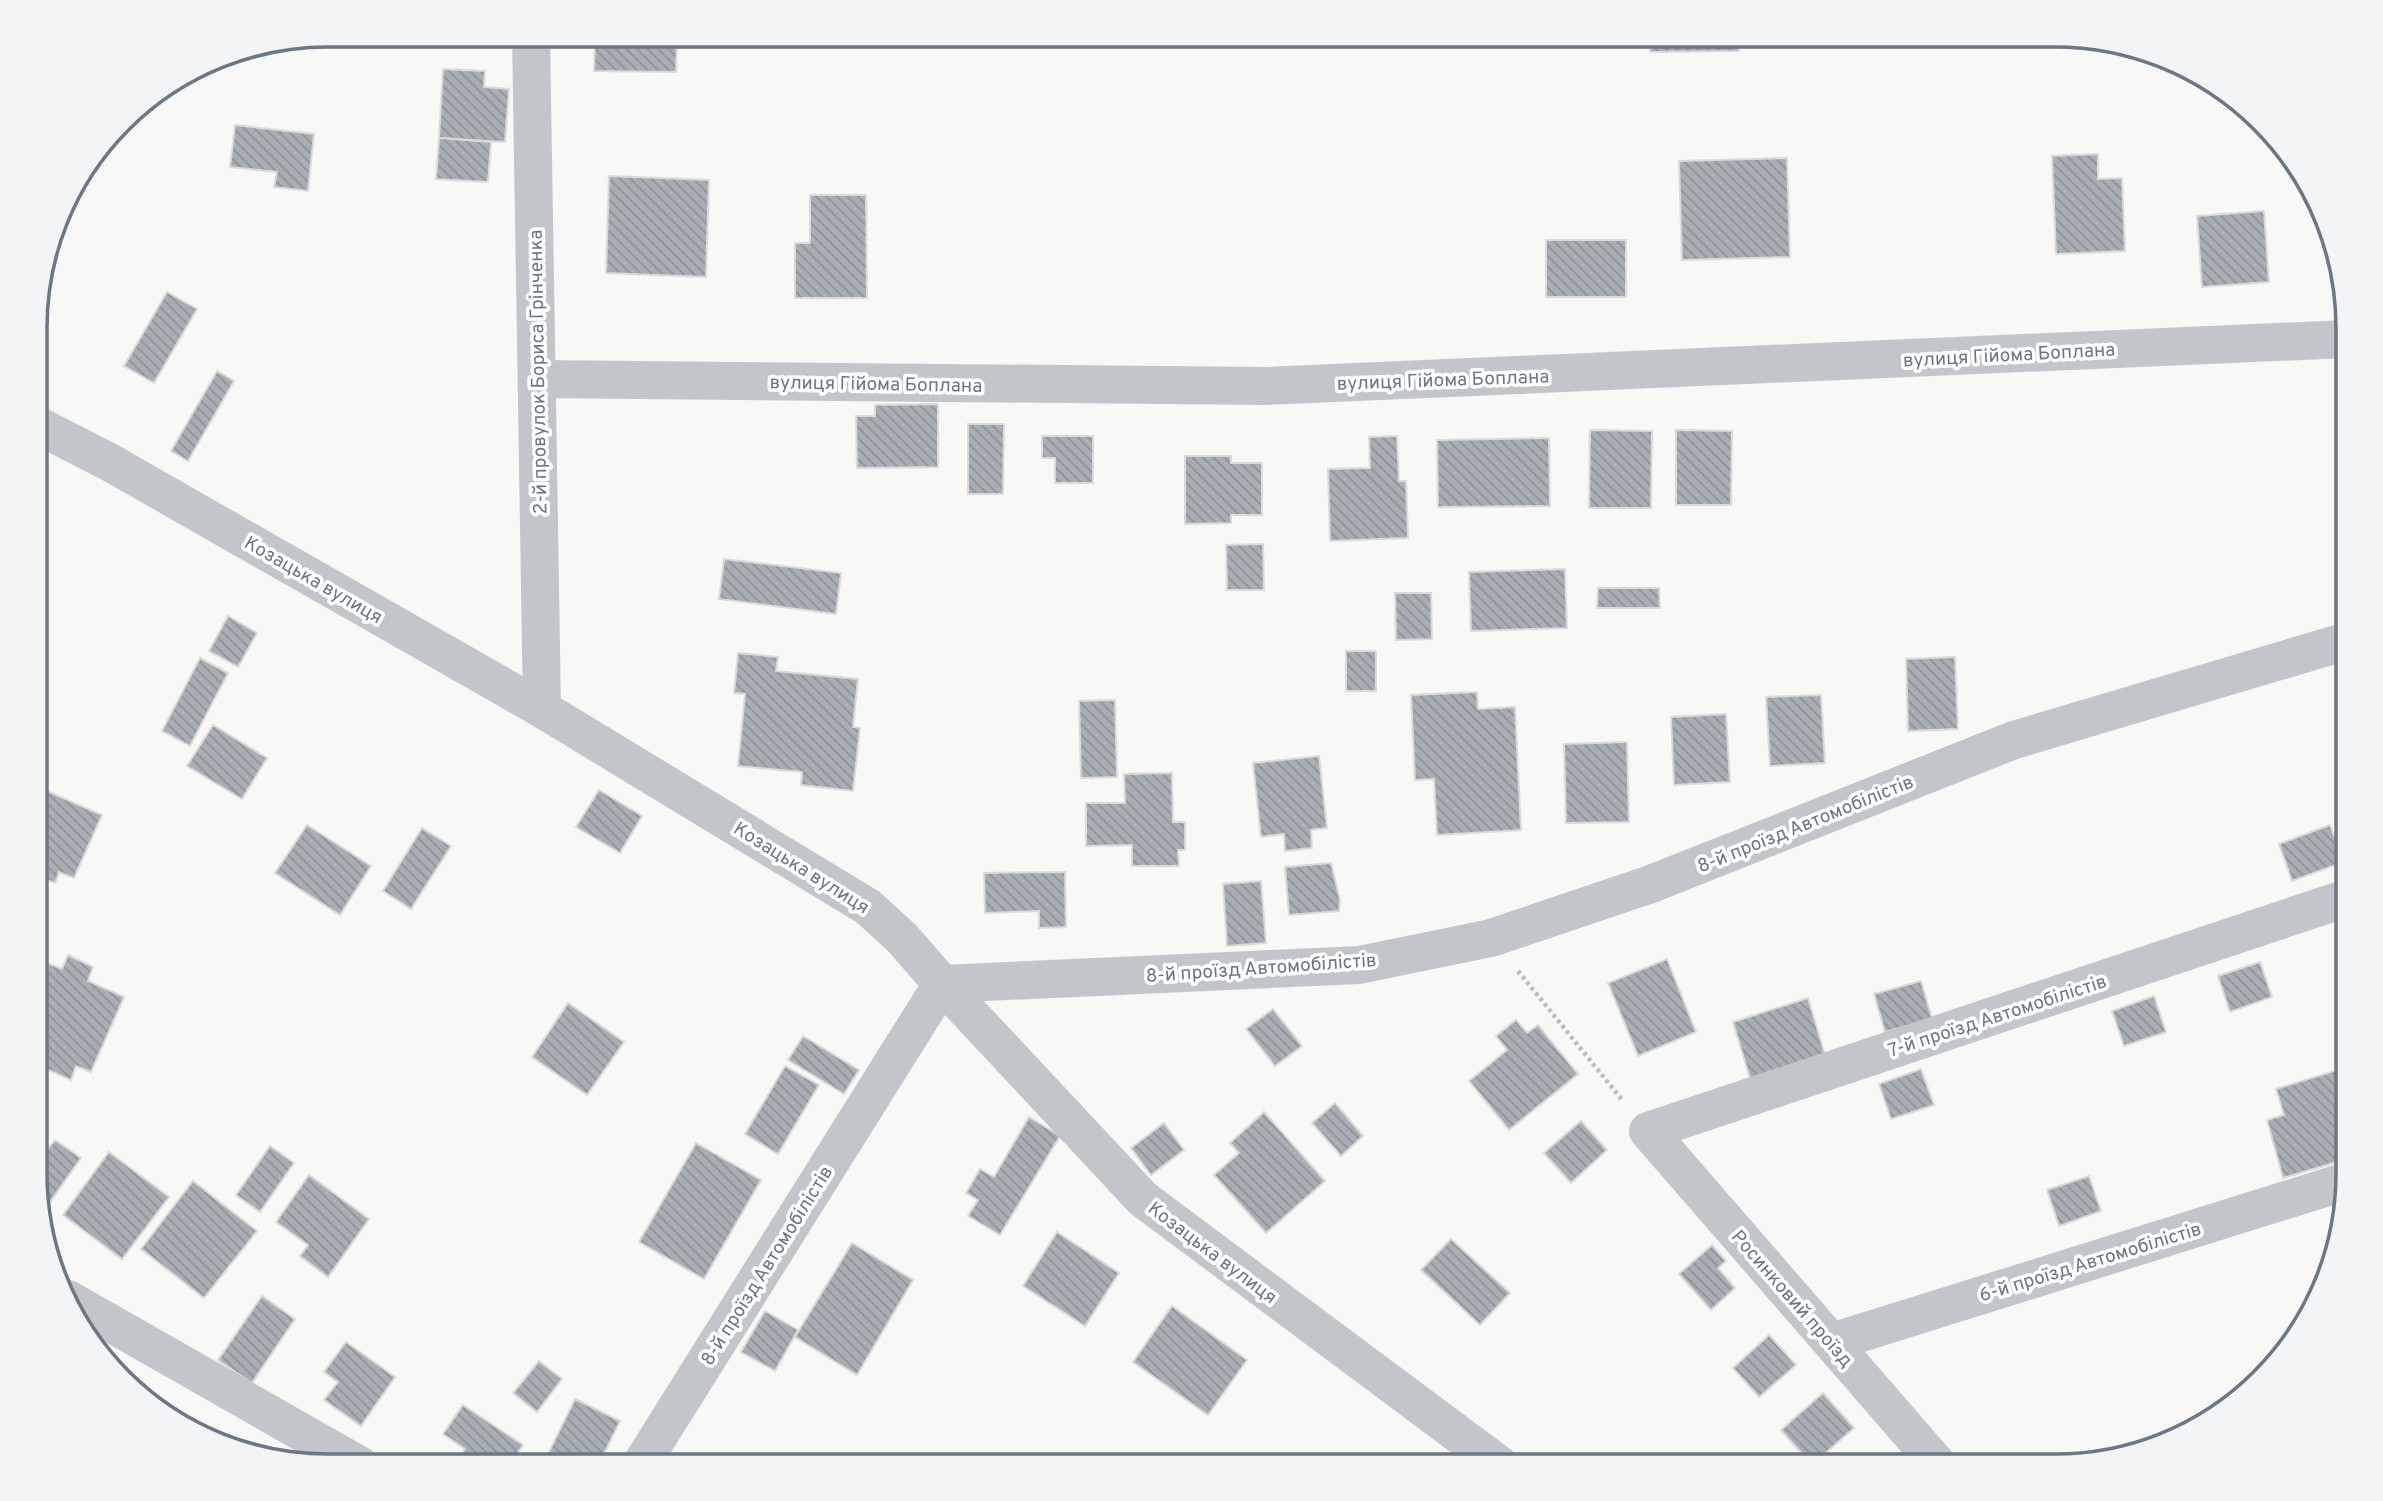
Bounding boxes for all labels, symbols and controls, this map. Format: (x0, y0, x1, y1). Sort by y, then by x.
street label: 2-й провулок Бориса Грінченка (525, 229, 553, 515)
street label: вулиця Гійома Боплана (1902, 338, 2116, 374)
street label: вулиця Гійома Боплана (1336, 365, 1550, 397)
street label: вулиця Гійома Боплана (769, 371, 982, 399)
street label: Козацька вулиця (240, 531, 386, 630)
street label: 8-й проїзд Автомобілістів (1694, 770, 1917, 879)
street label: Козацька вулиця (729, 817, 873, 920)
street label: 8-й проїзд Автомобілістів (1145, 949, 1377, 989)
street label: 7-й проїзд Автомобілістів (1885, 970, 2110, 1064)
street label: 8-й проїзд Автомобілістів (696, 1162, 839, 1370)
street label: Козацька вулиця (1142, 1197, 1281, 1310)
street label: 6-й проїзд Автомобілістів (1977, 1218, 2205, 1308)
street label: Росинковий проїзд (1725, 1226, 1858, 1373)

